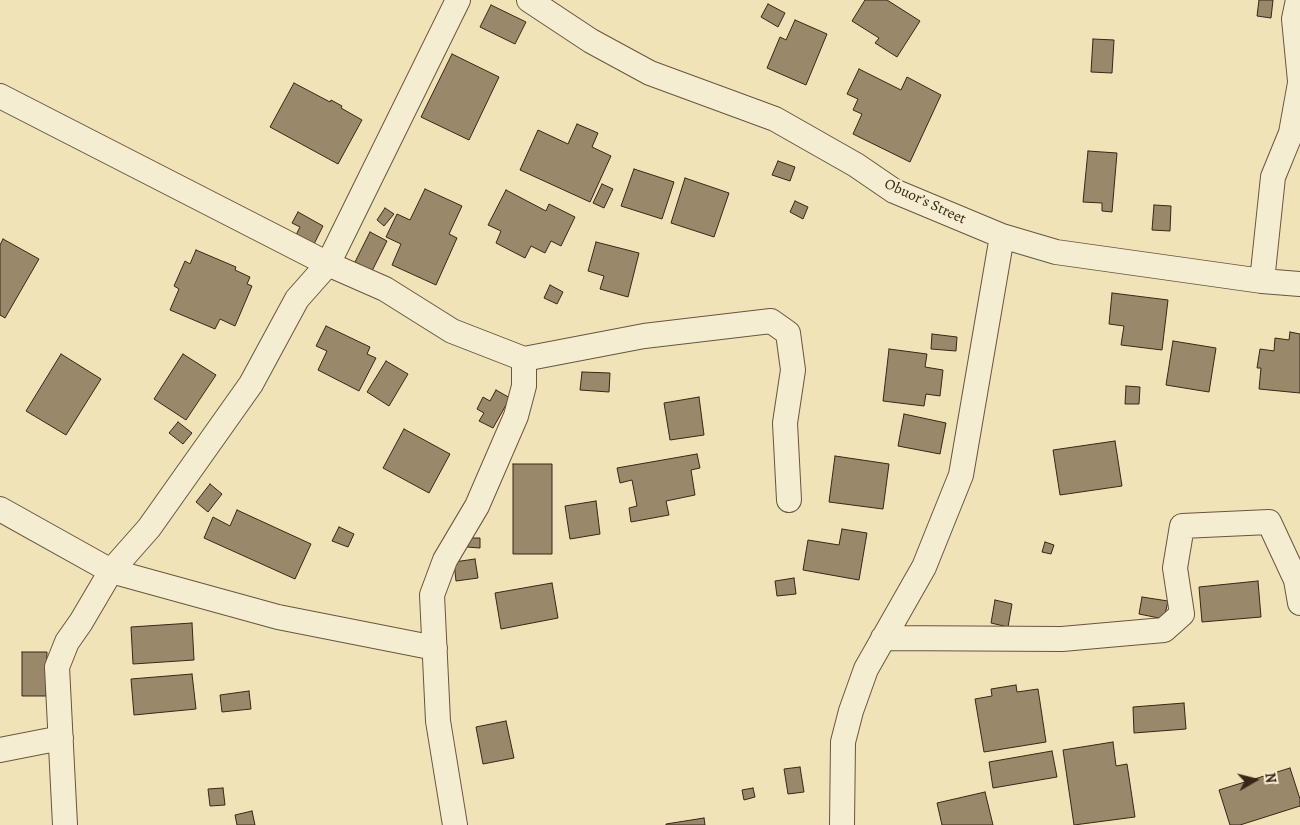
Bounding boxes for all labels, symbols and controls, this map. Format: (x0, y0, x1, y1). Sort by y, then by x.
street label: Obuor’s Street (881, 175, 969, 229)
north arrow (1230, 755, 1280, 805)
text: N (1260, 771, 1280, 784)

